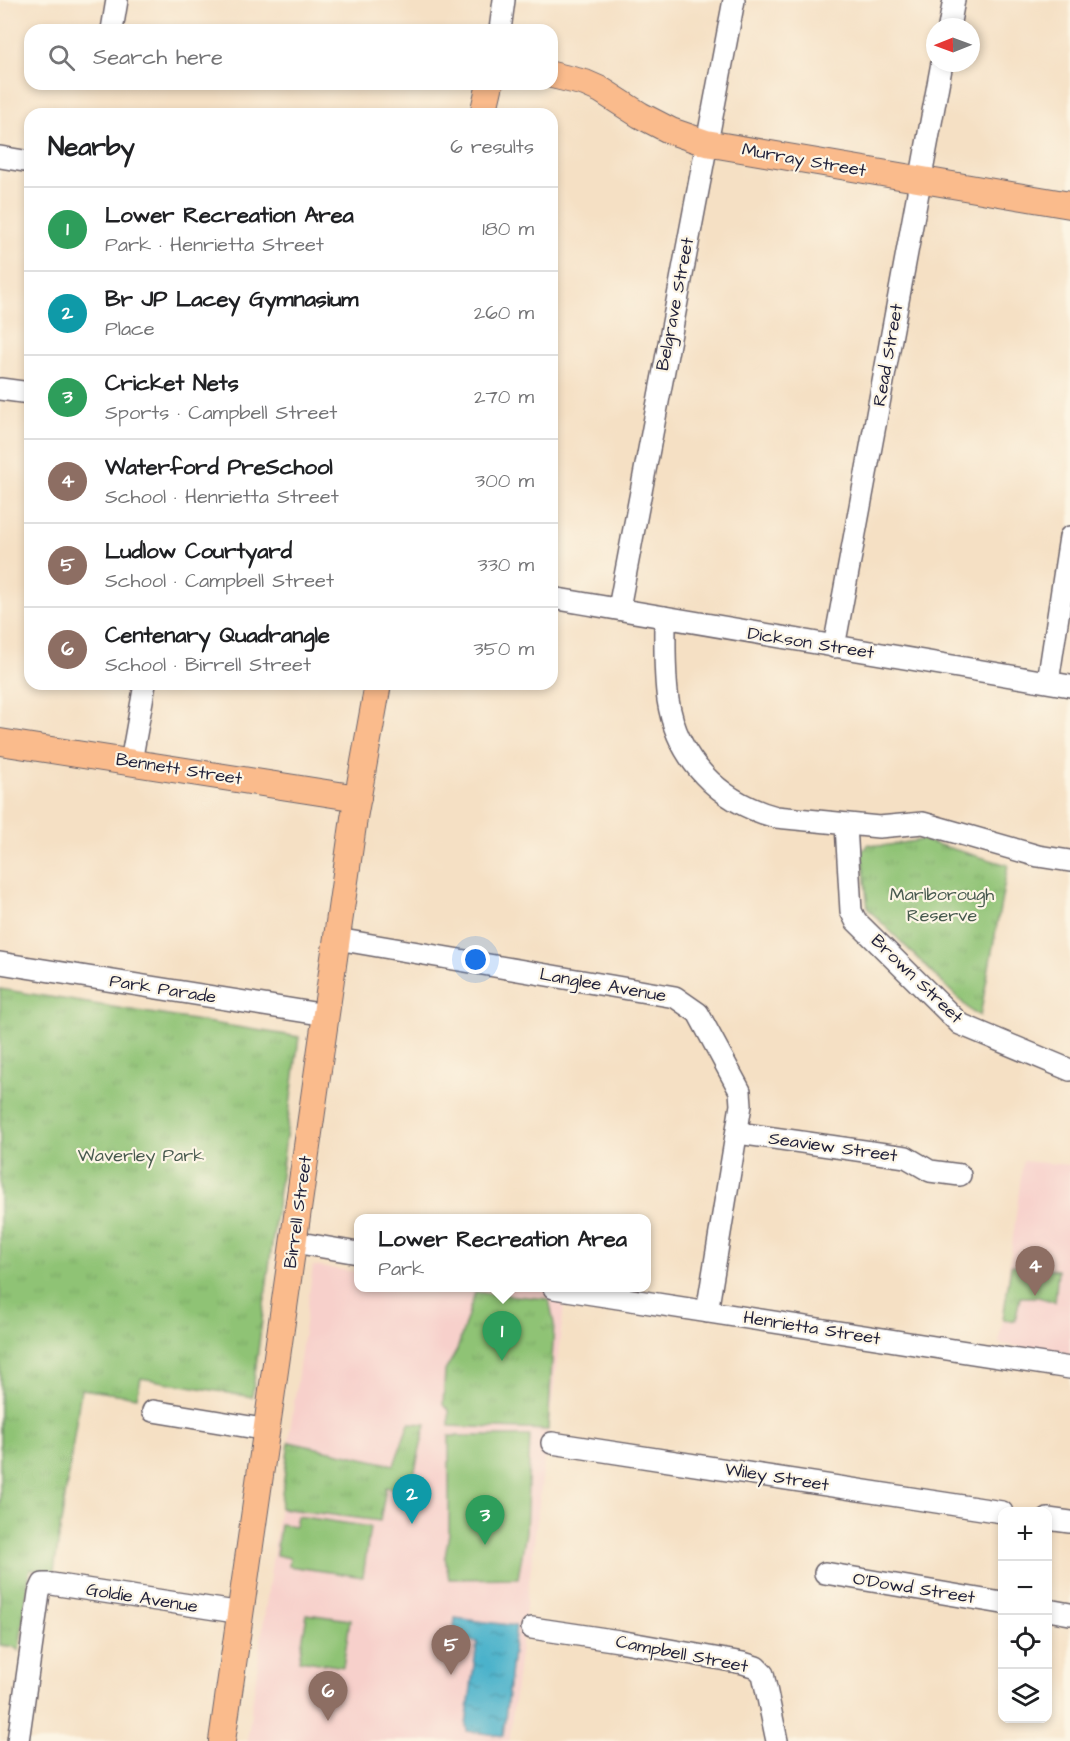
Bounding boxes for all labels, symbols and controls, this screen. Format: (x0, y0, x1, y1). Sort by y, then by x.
north arrow (926, 18, 980, 72)
search box (24, 24, 558, 90)
icon: search (45, 41, 78, 74)
text: Search here (93, 42, 223, 73)
text: Nearby (48, 129, 135, 165)
text: 6 results (450, 133, 534, 161)
street label: Murray Street (740, 137, 869, 184)
text: Lower Recreation Area (105, 200, 354, 231)
text: 1 (66, 215, 69, 243)
text: 180 m (482, 215, 534, 243)
text: Park · Henrietta Street (105, 231, 324, 259)
street label: Belgrave Street (650, 234, 701, 373)
text: Br JP Lacey Gymnasium (105, 284, 359, 315)
text: 2 (62, 299, 73, 327)
text: 260 m (474, 299, 534, 327)
street label: Read Street (867, 301, 909, 408)
text: Place (105, 315, 155, 343)
text: Cricket Nets (105, 368, 239, 399)
text: 3 (62, 383, 73, 411)
text: 270 m (474, 383, 534, 411)
text: Sports · Campbell Street (105, 399, 337, 427)
text: Waterford PreSchool (105, 452, 333, 483)
text: 4 (61, 467, 74, 495)
text: 300 m (475, 467, 534, 495)
text: School · Henrietta Street (105, 483, 339, 511)
text: Ludlow Courtyard (105, 536, 292, 567)
text: 5 (60, 551, 75, 579)
text: 330 m (477, 551, 534, 579)
text: School · Campbell Street (105, 567, 334, 595)
text: Centenary Quadrangle (105, 620, 330, 651)
street label: Dickson Street (746, 621, 877, 665)
text: 6 (61, 635, 74, 663)
text: 350 m (473, 635, 534, 663)
text: School · Birrell Street (105, 651, 311, 679)
street label: Bennett Street (114, 747, 245, 791)
park label: Marlborough Reserve (890, 882, 994, 928)
street label: Brown Street (865, 929, 969, 1030)
your location (461, 945, 490, 974)
street label: Langlee Avenue (538, 962, 668, 1009)
street label: Park Parade (108, 968, 218, 1010)
street label: Seaview Street (767, 1126, 900, 1168)
park label: Waverley Park (78, 1143, 204, 1169)
street label: Birrell Street (278, 1153, 318, 1270)
popup (354, 1214, 651, 1292)
text: Lower Recreation Area (378, 1224, 627, 1255)
pin: 4 (1016, 1246, 1054, 1296)
text: Park (378, 1255, 424, 1283)
street label: Henrietta Street (742, 1305, 883, 1351)
pin: 1 (482, 1312, 522, 1361)
street label: Wiley Street (723, 1456, 831, 1499)
pin: 2 (392, 1474, 432, 1524)
pin: 3 (466, 1496, 504, 1545)
map controls (998, 1507, 1052, 1723)
button: + (998, 1507, 1052, 1561)
button: − (998, 1561, 1052, 1615)
street label: O'Dowd Street (851, 1566, 978, 1610)
street label: Goldie Avenue (84, 1577, 200, 1619)
button: locate (998, 1615, 1052, 1669)
pin: 5 (432, 1626, 470, 1675)
street label: Campbell Street (614, 1629, 751, 1679)
button: layers (998, 1669, 1052, 1723)
pin: 6 (308, 1672, 348, 1721)

